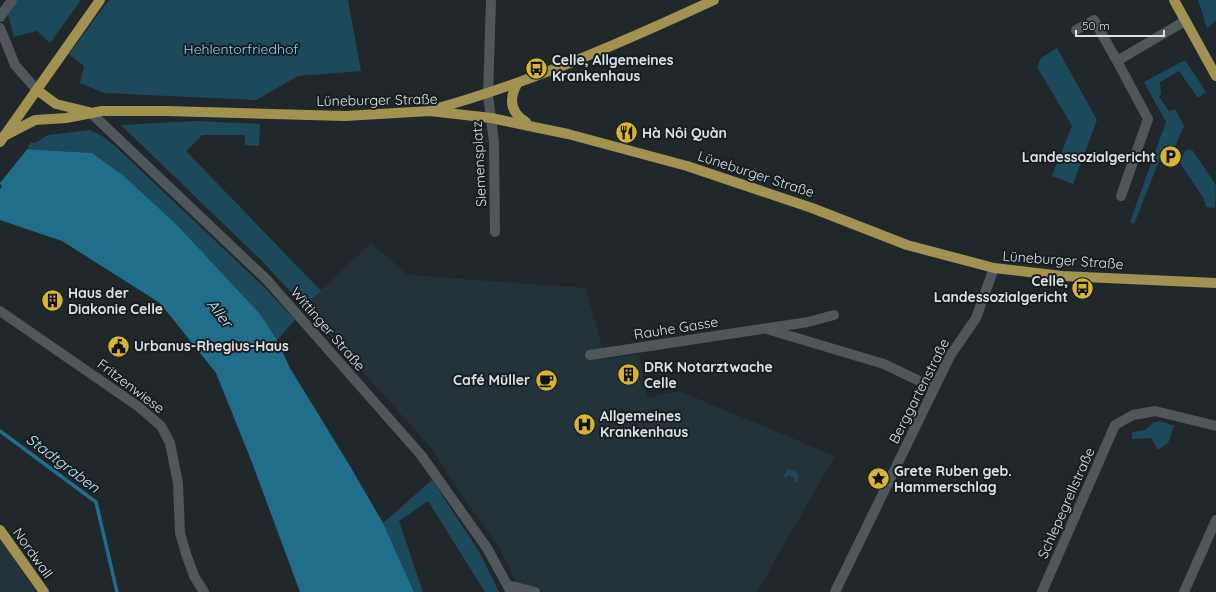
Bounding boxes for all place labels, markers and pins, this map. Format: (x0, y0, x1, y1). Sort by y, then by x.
place label: Celle, Allgemeines Krankenhaus (552, 51, 674, 85)
bus stop icon: Celle, Allgemeines Krankenhaus (523, 55, 549, 81)
restaurant icon: Hà Nôi Quàn (613, 120, 639, 146)
place label: Hà Nôi Quàn (642, 124, 727, 142)
parking icon: Landessozialgericht (1158, 144, 1184, 170)
place label: Landessozialgericht (1022, 148, 1156, 166)
place label: Celle, Landessozialgericht (934, 272, 1068, 306)
bus stop icon: Celle, Landessozialgericht (1070, 276, 1096, 302)
place label: Haus der Diakonie Celle (68, 284, 163, 318)
building icon: Haus der Diakonie Celle (40, 288, 66, 314)
public building icon: Urbanus-Rhegius-Haus (105, 333, 131, 359)
place label: Urbanus-Rhegius-Haus (134, 337, 289, 355)
place label: DRK Notarztwache Celle (644, 358, 773, 392)
building icon: DRK Notarztwache Celle (616, 362, 642, 388)
cafe icon: Café Müller (533, 367, 559, 393)
place label: Café Müller (453, 371, 530, 389)
place label: Allgemeines Krankenhaus (600, 407, 688, 441)
hospital icon: Allgemeines Krankenhaus (571, 411, 597, 437)
place label: Grete Ruben geb. Hammerschlag (894, 462, 1012, 496)
place icon: Grete Ruben geb. Hammerschlag (865, 466, 891, 492)

